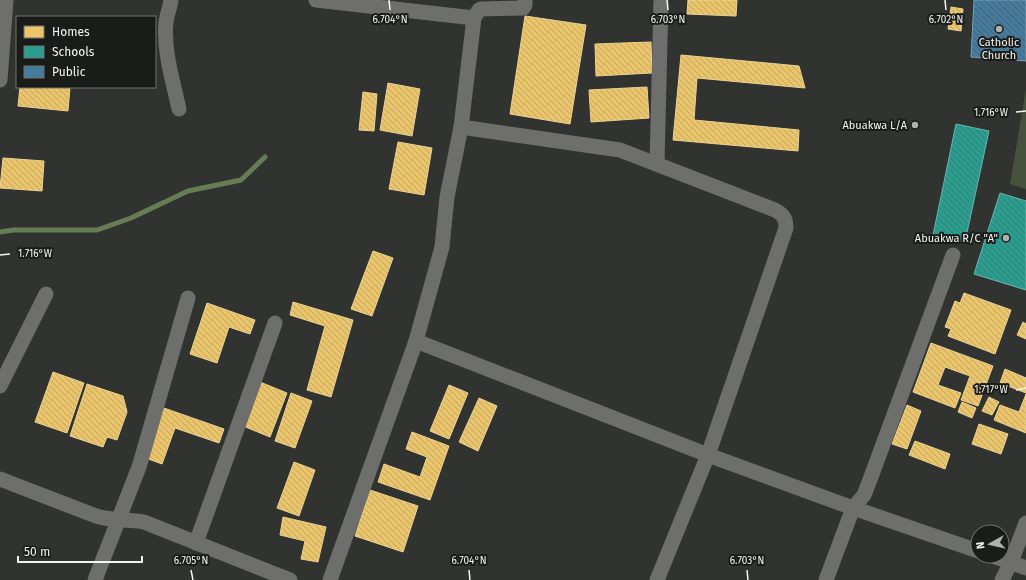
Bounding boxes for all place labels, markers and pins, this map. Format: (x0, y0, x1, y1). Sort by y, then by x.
marker: Catholic Church (994, 24, 1004, 34)
place label: Catholic Church (979, 36, 1019, 62)
place label: Abuakwa L/A (843, 119, 908, 132)
marker: Abuakwa L/A (910, 120, 920, 130)
place label: Abuakwa R/C "A" (915, 232, 998, 245)
marker: Abuakwa R/C "A" (1001, 233, 1011, 243)

